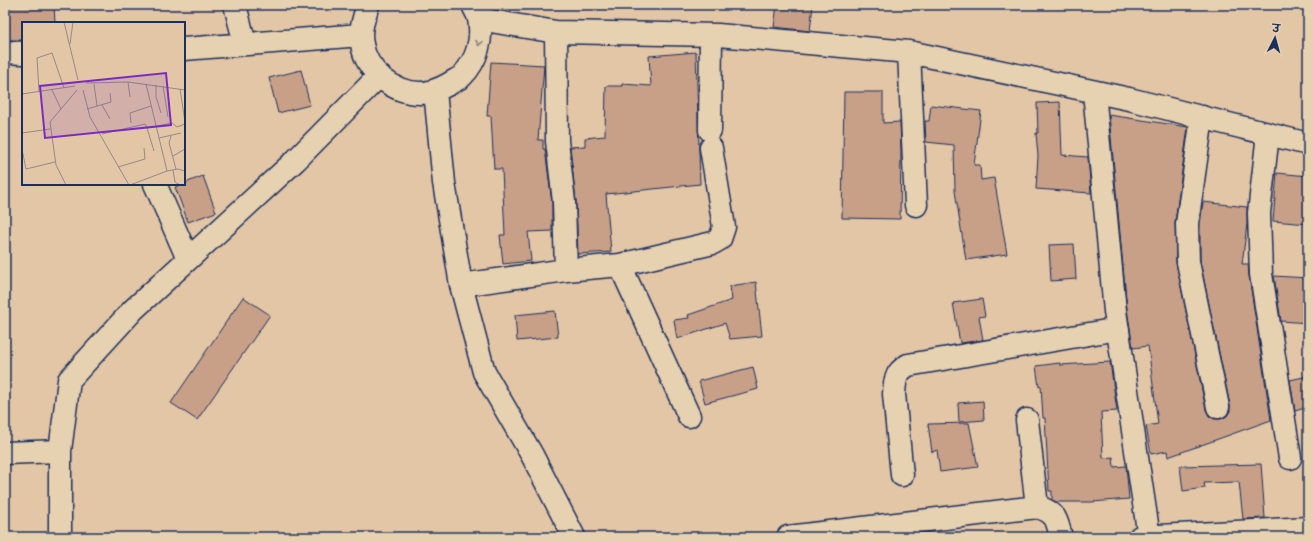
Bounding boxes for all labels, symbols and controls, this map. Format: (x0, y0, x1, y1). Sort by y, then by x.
north arrow (1255, 18, 1295, 58)
text: उ (1271, 21, 1282, 36)
inset map (22, 22, 185, 185)
one-way arrow (475, 39, 483, 46)

